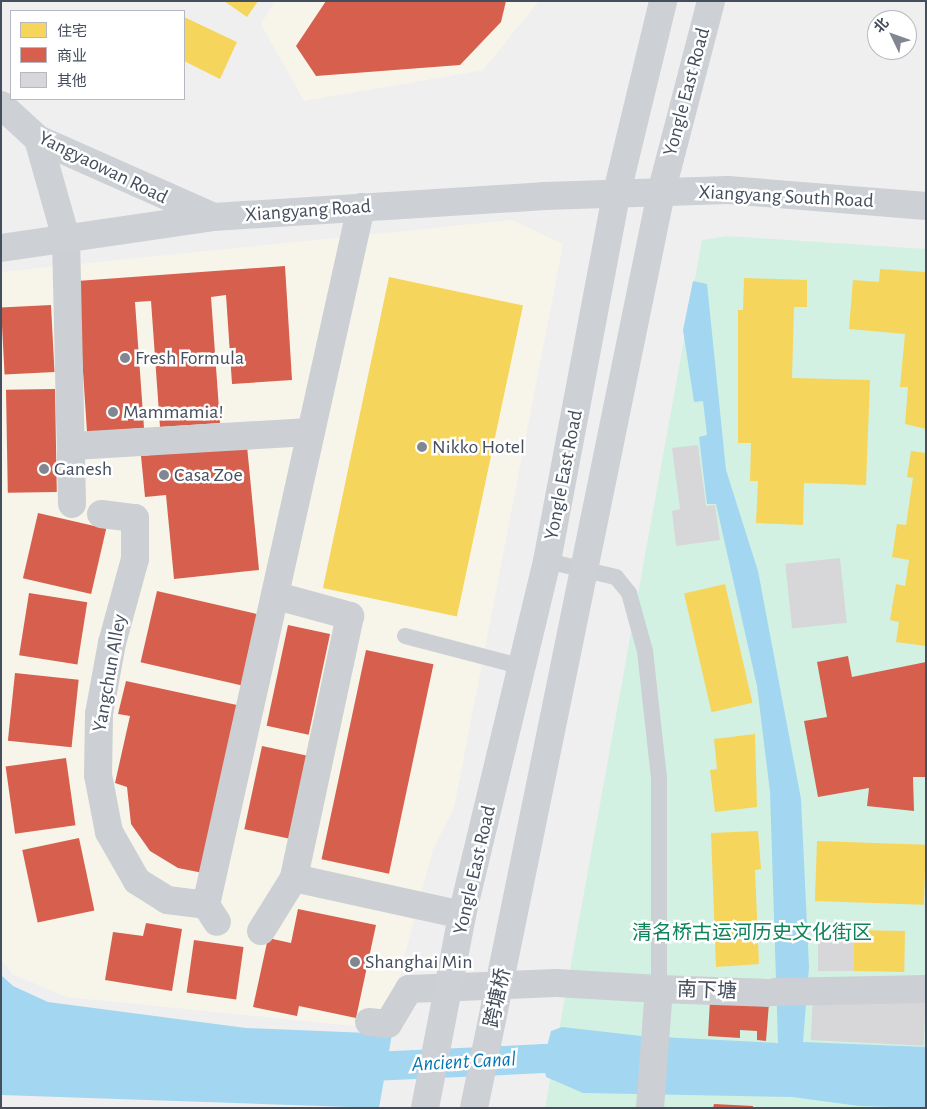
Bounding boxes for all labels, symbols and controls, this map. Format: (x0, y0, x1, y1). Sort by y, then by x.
legend (10, 10, 185, 100)
north arrow (867, 10, 917, 60)
text: 北 (872, 16, 891, 36)
text: 住宅 (57, 24, 87, 39)
street label: Yongle East Road (658, 25, 716, 159)
text: 商业 (57, 49, 87, 64)
text: 其他 (57, 74, 87, 89)
street label: Yangyaowan Road (34, 126, 172, 210)
street label: Xiangyang South Road (698, 180, 874, 214)
street label: Xiangyang Road (244, 195, 372, 227)
place label: Fresh Formula (135, 346, 244, 370)
marker: Fresh Formula (119, 352, 131, 364)
place label: Mammamia! (123, 400, 224, 424)
marker: Mammamia! (107, 406, 119, 418)
street label: Yongle East Road (540, 408, 588, 542)
place label: Nikko Hotel (432, 435, 525, 459)
marker: Nikko Hotel (416, 441, 428, 453)
place label: Ganesh (54, 457, 112, 481)
marker: Ganesh (38, 463, 50, 475)
place label: Casa Zoe (174, 463, 243, 487)
marker: Casa Zoe (158, 469, 170, 481)
street label: Yangchun Alley (88, 612, 132, 734)
street label: Yongle East Road (448, 803, 502, 937)
park label: 清名桥古运河历史文化街区 (632, 921, 872, 945)
place label: Shanghai Min (365, 950, 472, 974)
marker: Shanghai Min (349, 956, 361, 968)
street label: 跨塘桥 (480, 966, 516, 1030)
street label: 南下塘 (677, 978, 737, 1004)
water label: Ancient Canal (411, 1047, 517, 1077)

